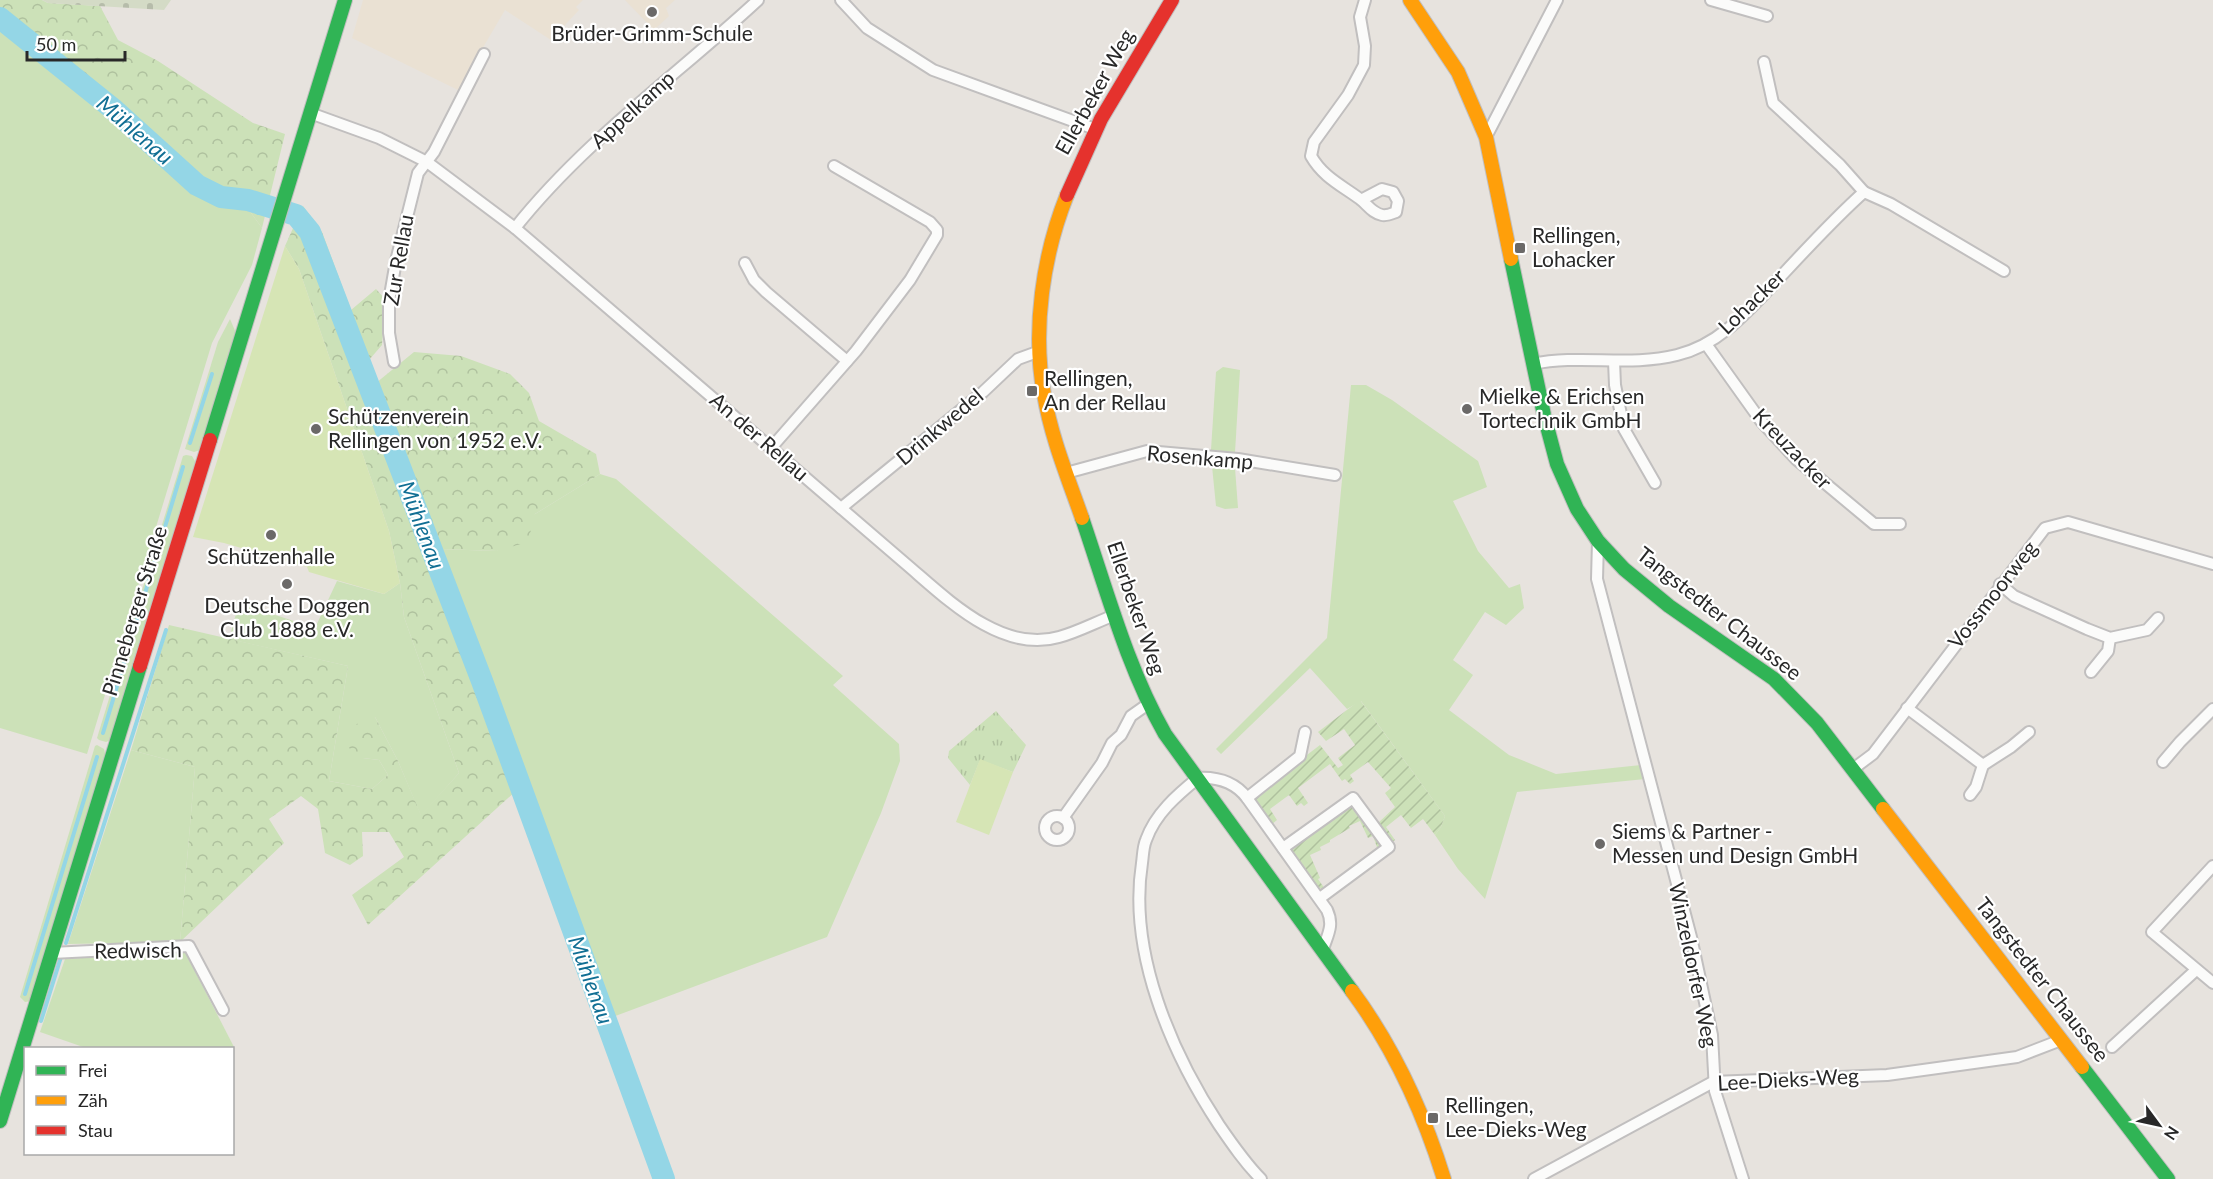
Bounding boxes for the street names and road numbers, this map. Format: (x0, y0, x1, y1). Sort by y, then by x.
street label: Ellerbeker Weg (1049, 24, 1138, 158)
street label: Appelkamp (585, 65, 679, 153)
street label: Zur Rellau (377, 212, 418, 307)
street label: Lohacker (1712, 263, 1790, 339)
street label: Drinkwedel (890, 382, 988, 470)
street label: An der Rellau (706, 386, 814, 485)
street label: Kreuzacker (1748, 402, 1838, 494)
street label: Rosenkamp (1146, 439, 1254, 474)
street label: Pinneberger Straße (96, 523, 171, 699)
street label: Vossmoorweg (1942, 535, 2042, 653)
street label: Ellerbeker Weg (1103, 537, 1172, 678)
street label: Tangstedter Chaussee (1633, 541, 1807, 685)
street label: Winzeldorfer Weg (1665, 880, 1724, 1050)
street label: Tangstedter Chaussee (1971, 892, 2115, 1066)
street label: Redwisch (94, 936, 182, 963)
street label: Lee-Dieks-Weg (1717, 1062, 1859, 1095)

